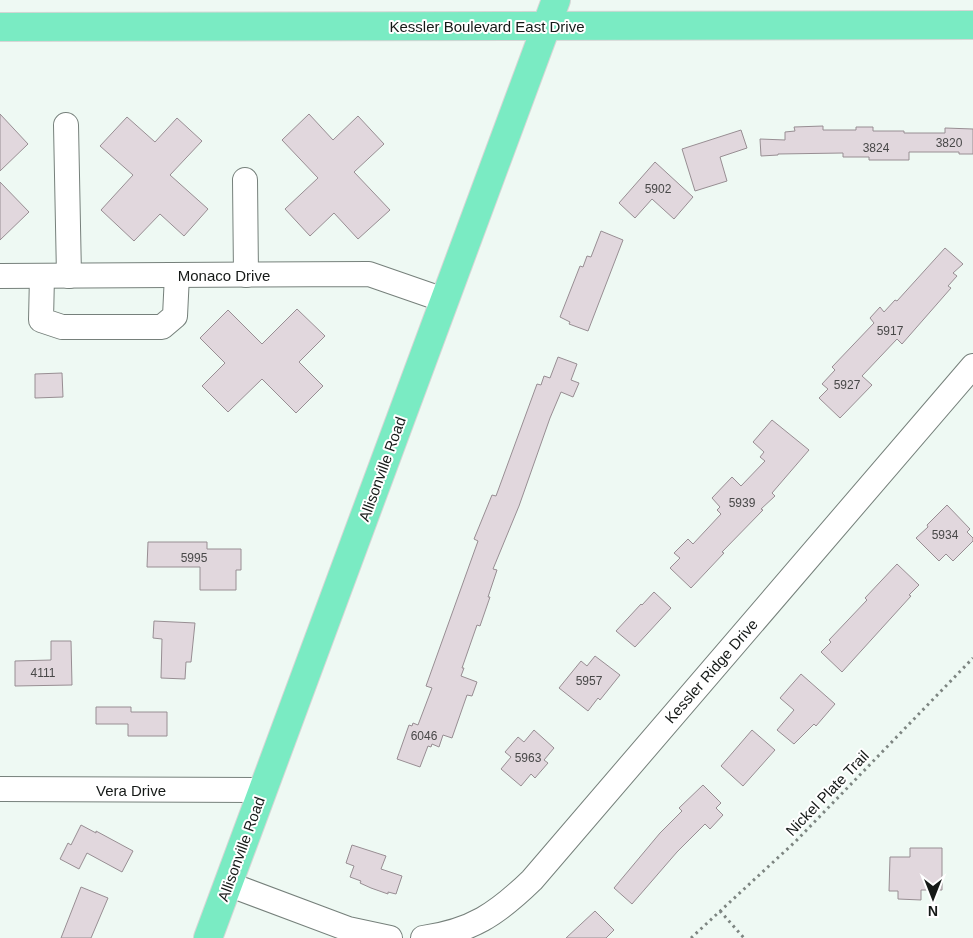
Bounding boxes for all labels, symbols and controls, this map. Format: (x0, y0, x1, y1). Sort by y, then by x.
street label: Kessler Boulevard East Drive (389, 18, 585, 35)
house number: 3820 (936, 136, 963, 150)
house number: 3824 (863, 141, 890, 155)
house number: 5902 (645, 182, 672, 196)
street label: Monaco Drive (178, 267, 270, 284)
house number: 5917 (877, 324, 904, 338)
house number: 5927 (834, 378, 861, 392)
street label: Allisonville Road (355, 414, 409, 524)
house number: 5939 (729, 496, 756, 510)
house number: 5934 (932, 528, 959, 542)
house number: 5995 (181, 551, 208, 565)
street label: Kessler Ridge Drive (661, 615, 761, 727)
house number: 4111 (31, 666, 56, 680)
house number: 5957 (576, 674, 603, 688)
house number: 6046 (411, 729, 438, 743)
street label: Nickel Plate Trail (782, 747, 872, 839)
house number: 5963 (515, 751, 542, 765)
street label: Vera Drive (96, 782, 166, 799)
street label: Allisonville Road (214, 794, 268, 904)
north arrow (908, 873, 958, 923)
text: N (928, 903, 938, 919)

